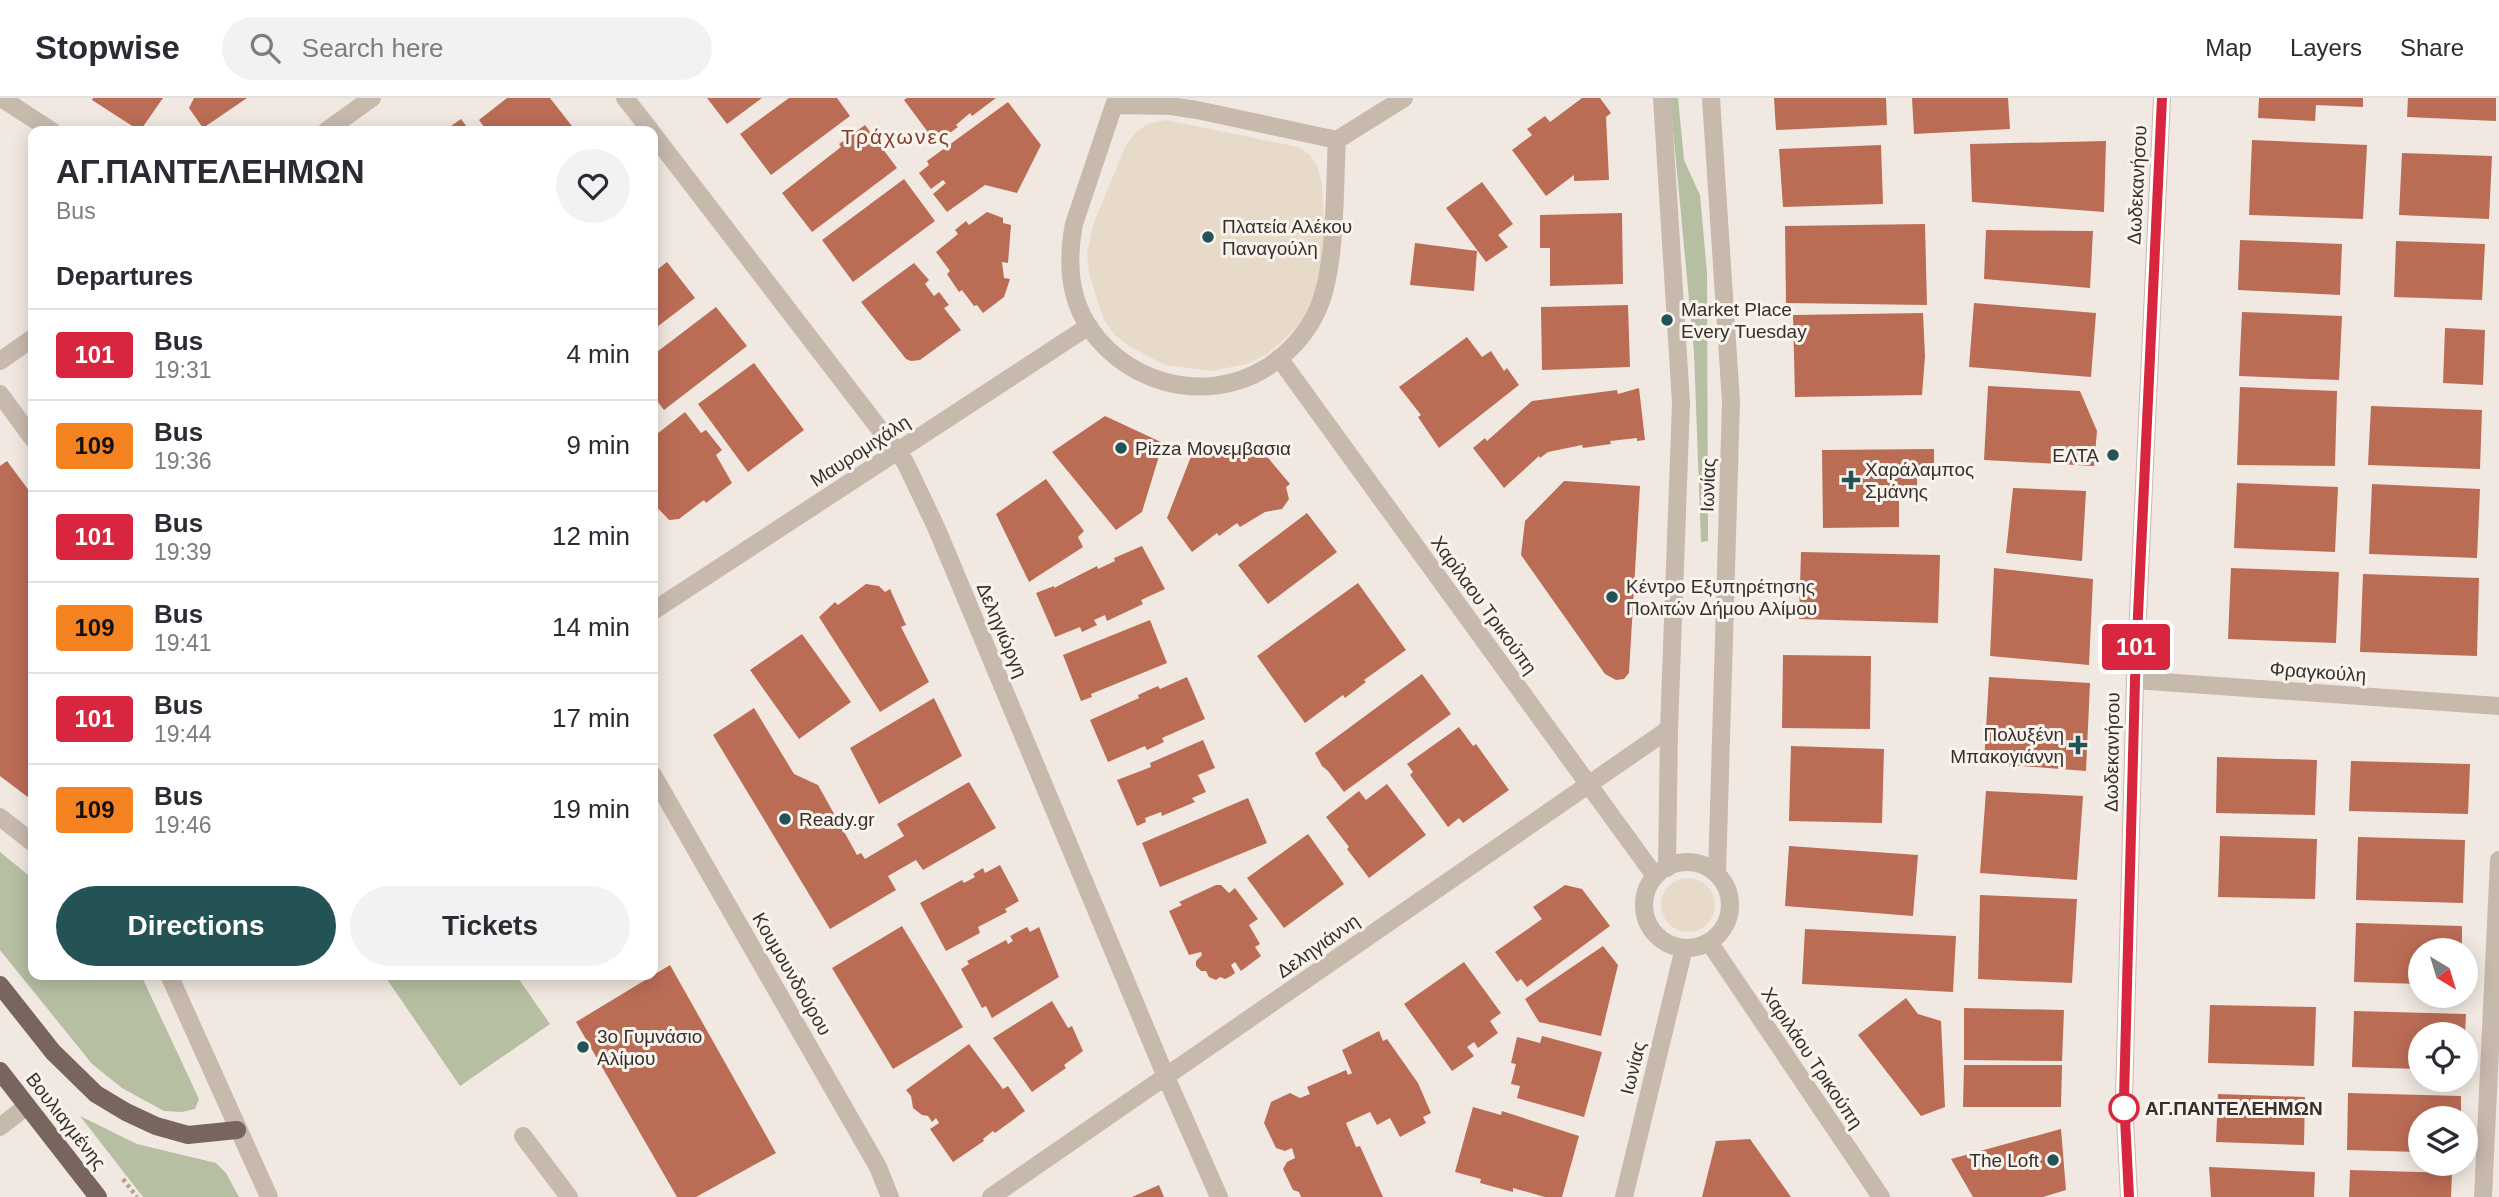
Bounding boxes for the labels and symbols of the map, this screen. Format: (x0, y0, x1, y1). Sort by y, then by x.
district label: Τράχωνες (841, 125, 951, 148)
street label: Δωδεκανήσου (2123, 125, 2151, 245)
place label: Πλατεία Αλέκου Παναγούλη (1222, 216, 1352, 259)
marker: Πλατεία Αλέκου Παναγούλη (1200, 229, 1216, 245)
place label: Market Place Every Tuesday (1681, 299, 1807, 342)
marker: Market Place Every Tuesday (1659, 312, 1675, 328)
street label: Μαυρομιχάλη (806, 411, 914, 491)
place label: Pizza Μονεμβασια (1135, 438, 1291, 459)
marker: Pizza Μονεμβασια (1113, 440, 1129, 456)
place label: ΕΛΤΑ (2052, 445, 2099, 466)
marker: ΕΛΤΑ (2105, 447, 2121, 463)
street label: Ιωνίας (1697, 458, 1719, 512)
place label: Χαράλαμπος Σμάνης (1865, 459, 1974, 502)
marker: Χαράλαμπος Σμάνης (1843, 472, 1859, 488)
street label: Χαρίλαου Τρικούπη (1427, 532, 1541, 678)
place label: Κέντρο Εξυπηρέτησης Πολιτών Δήμου Αλίμου (1626, 576, 1817, 619)
street label: Δεληγιώργη (973, 580, 1031, 680)
marker: Κέντρο Εξυπηρέτησης Πολιτών Δήμου Αλίμου (1604, 589, 1620, 605)
line badge: 101 (2096, 624, 2176, 670)
street label: Φραγκούλη (2269, 658, 2367, 686)
street label: Δωδεκανήσου (2100, 692, 2124, 812)
place label: Πολυξένη Μπακογιάννη (1950, 724, 2064, 767)
marker: Πολυξένη Μπακογιάννη (2070, 737, 2086, 753)
place label: Ready.gr (799, 809, 875, 830)
marker: Ready.gr (777, 811, 793, 827)
street label: Κουμουνδούρου (748, 909, 836, 1039)
street label: Δεληγιάννη (1273, 910, 1363, 982)
north arrow (2408, 938, 2478, 1008)
street label: Χαριλάου Τρικούπη (1757, 984, 1867, 1132)
place label: 3ο Γυμνάσιο Αλίμου (597, 1026, 702, 1069)
marker: 3ο Γυμνάσιο Αλίμου (575, 1039, 591, 1055)
street label: Ιωνίας (1616, 1039, 1650, 1097)
street label: Βουλιαγμένης (22, 1069, 110, 1173)
marker: ΑΓ.ΠΑΝΤΕΛΕΗΜΩΝ (2109, 1093, 2139, 1123)
place label: ΑΓ.ΠΑΝΤΕΛΕΗΜΩΝ (2145, 1098, 2323, 1119)
place label: The Loft (1969, 1150, 2040, 1171)
marker: The Loft (2045, 1152, 2061, 1168)

